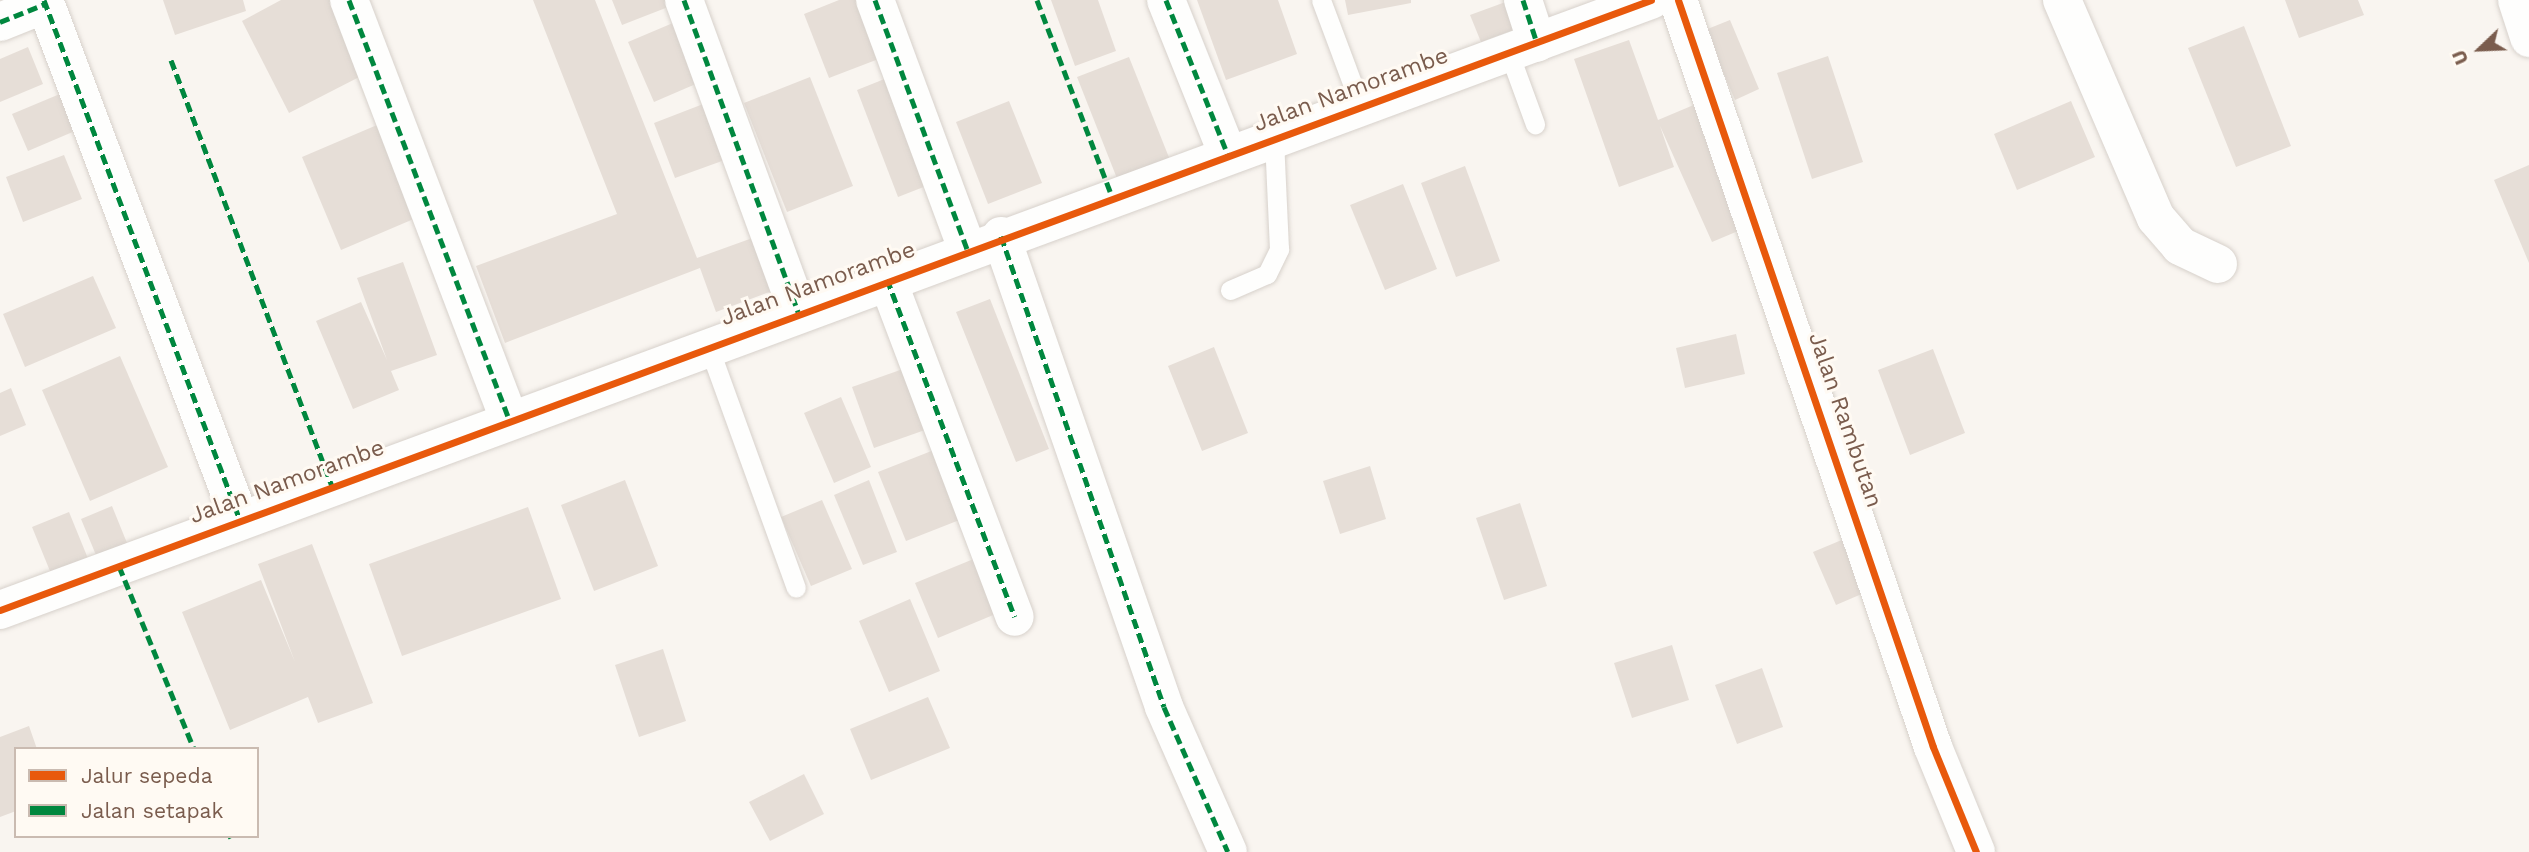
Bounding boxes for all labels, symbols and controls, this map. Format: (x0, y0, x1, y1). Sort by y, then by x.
north arrow (2445, 14, 2515, 84)
street label: Jalan Namorambe (1250, 42, 1452, 138)
text: U (2447, 47, 2473, 68)
street label: Jalan Namorambe (717, 236, 919, 332)
street label: Jalan Rambutan (1802, 329, 1888, 511)
street label: Jalan Namorambe (186, 434, 388, 530)
legend (14, 747, 259, 838)
text: Jalur sepeda (81, 763, 213, 788)
text: Jalan setapak (81, 798, 223, 823)

